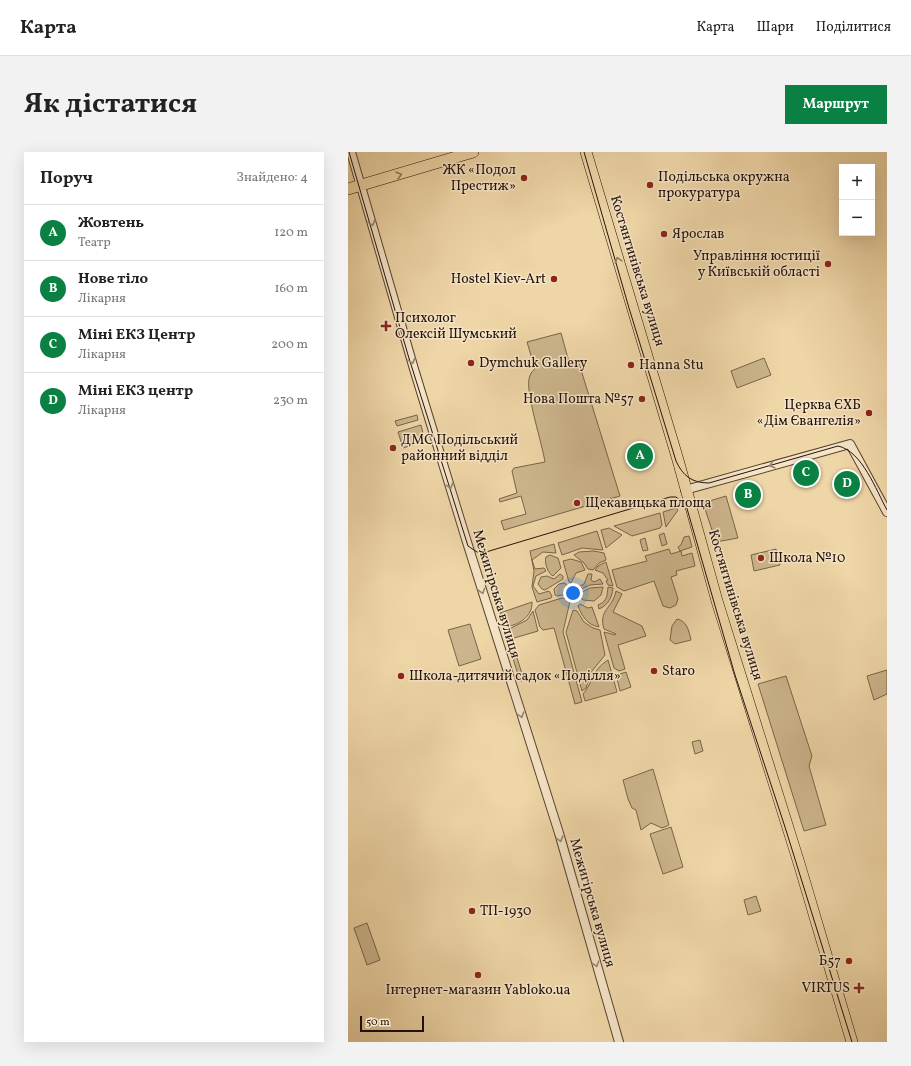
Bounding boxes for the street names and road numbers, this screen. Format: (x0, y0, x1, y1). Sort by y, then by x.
street label: Костянтинівська вулиця (605, 193, 669, 349)
street label: Межигірська вулиця (467, 527, 525, 661)
street label: Костянтинівська вулиця (703, 527, 767, 683)
street label: Межигірська вулиця (564, 836, 620, 970)

